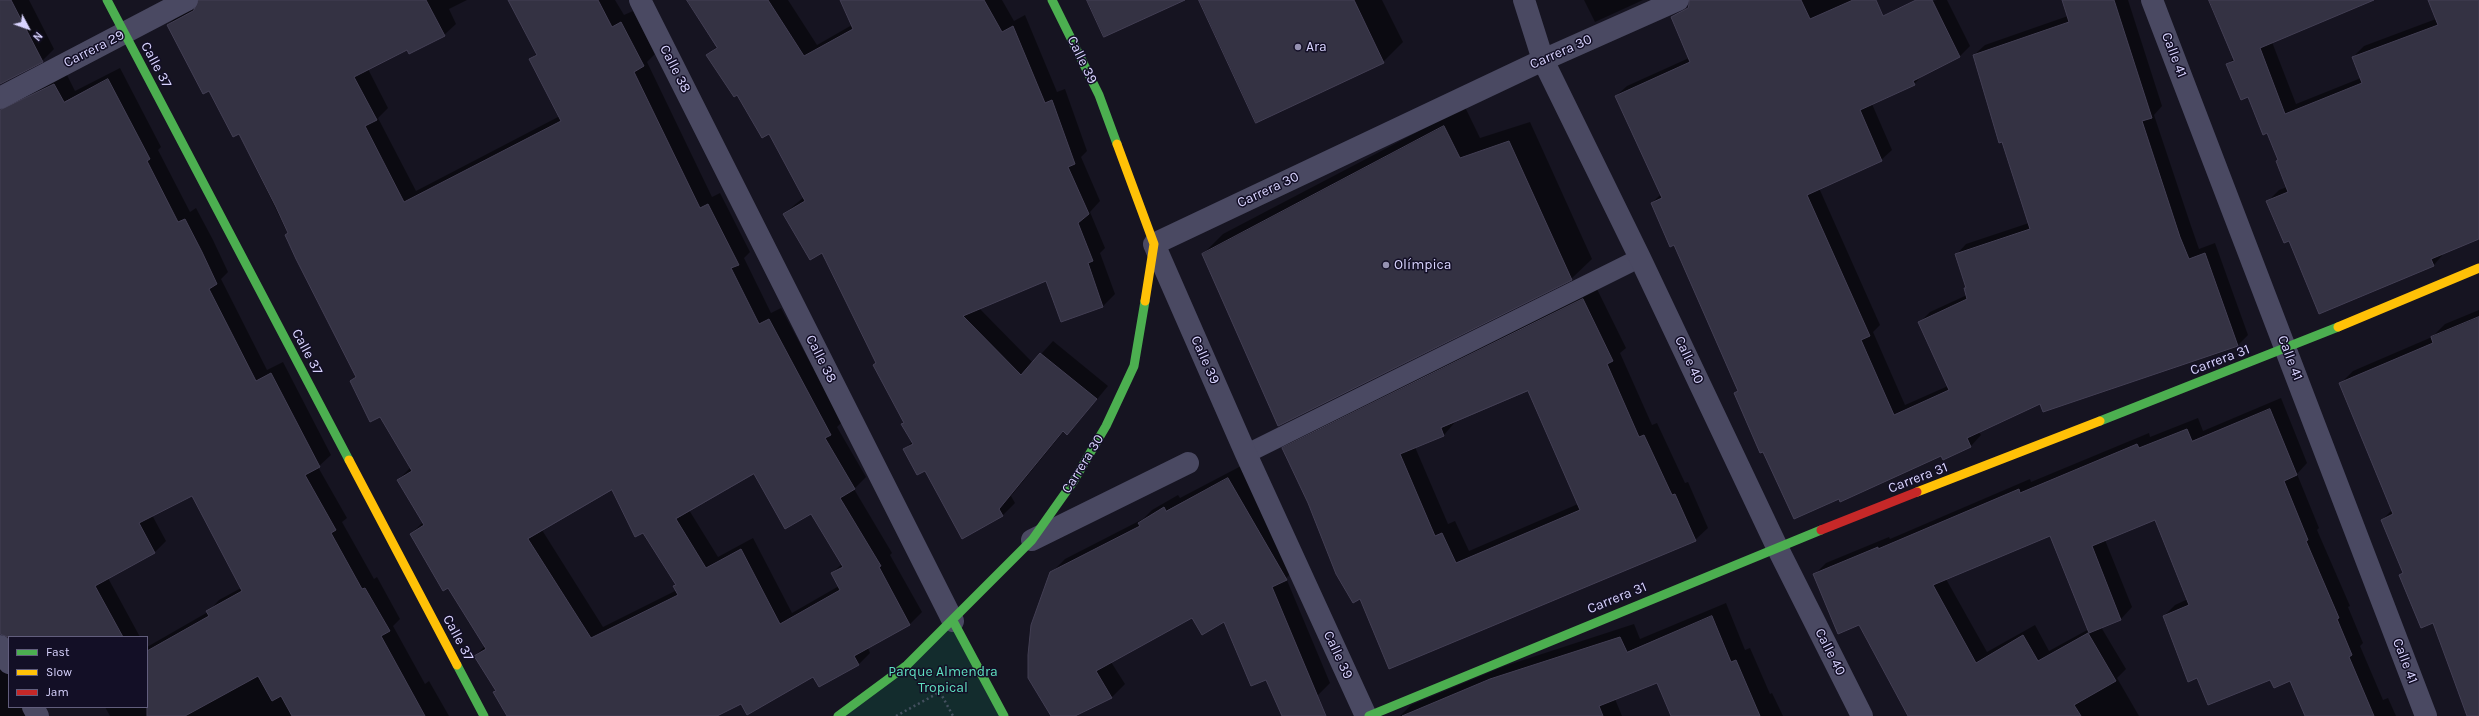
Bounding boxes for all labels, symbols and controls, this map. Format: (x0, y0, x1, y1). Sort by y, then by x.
north arrow (8, 8, 48, 48)
street label: Carrera 29 (61, 27, 127, 71)
text: N (30, 29, 45, 43)
street label: Calle 41 (2158, 30, 2190, 80)
street label: Carrera 30 (1527, 31, 1595, 73)
street label: Calle 39 (1063, 33, 1101, 87)
street label: Calle 37 (137, 39, 175, 91)
place label: Ara (1306, 39, 1327, 55)
street label: Calle 38 (656, 42, 694, 96)
marker: Ara (1293, 42, 1303, 52)
street label: Carrera 30 (1234, 168, 1302, 212)
place label: Olímpica (1394, 257, 1452, 273)
marker: Olímpica (1381, 260, 1391, 270)
street label: Calle 37 (288, 326, 326, 378)
street label: Calle 38 (802, 332, 840, 386)
street label: Calle 39 (1187, 333, 1223, 387)
street label: Calle 40 (1671, 333, 1707, 387)
street label: Calle 41 (2274, 333, 2306, 383)
street label: Carrera 31 (2188, 341, 2252, 379)
street label: Carrera 30 (1058, 431, 1108, 497)
street label: Carrera 31 (1886, 459, 1950, 497)
street label: Carrera 31 (1585, 578, 1649, 618)
street label: Calle 37 (439, 612, 477, 664)
street label: Calle 40 (1811, 626, 1849, 678)
street label: Calle 39 (1320, 628, 1356, 682)
legend (8, 636, 148, 708)
street label: Calle 41 (2389, 636, 2421, 686)
text: Fast (46, 645, 69, 659)
park label: Parque Almendra Tropical (888, 664, 998, 696)
text: Slow (46, 665, 72, 679)
text: Jam (46, 685, 69, 699)

